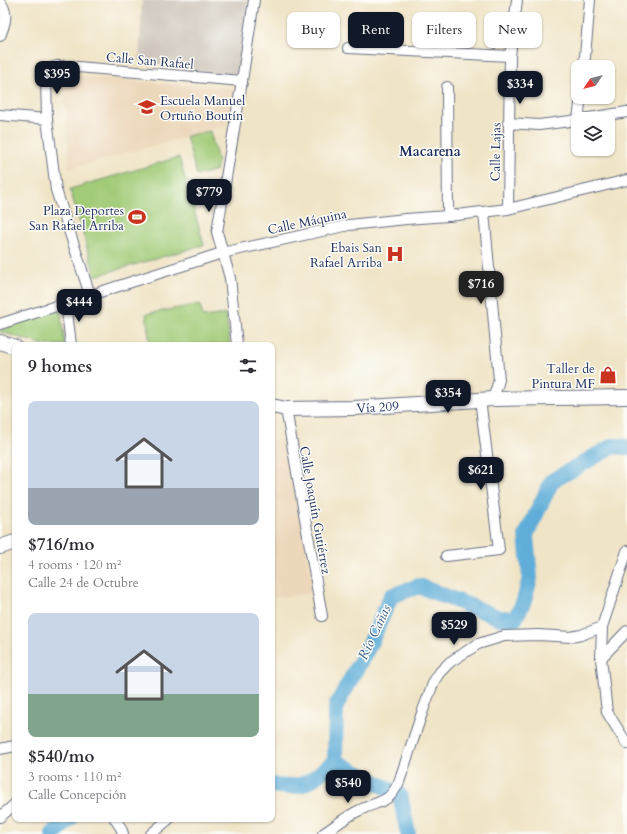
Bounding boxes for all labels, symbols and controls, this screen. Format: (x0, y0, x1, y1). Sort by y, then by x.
chip: Buy (287, 12, 340, 48)
chip: Rent (348, 12, 404, 48)
chip: Filters (412, 12, 476, 48)
chip: New (484, 12, 542, 48)
street label: Calle San Rafael (105, 48, 195, 74)
north arrow (571, 60, 615, 104)
map controls (571, 60, 615, 156)
pin: $395 (33, 61, 81, 95)
text: $395 (44, 65, 70, 83)
pin: $334 (496, 71, 544, 105)
text: $334 (507, 75, 533, 93)
place label: Escuela Manuel Ortuño Boutín (160, 92, 246, 125)
school or university icon: Escuela Manuel Ortuño Boutín (137, 97, 157, 117)
button: layers (571, 112, 615, 156)
street label: Calle Lajas (486, 123, 506, 182)
district label: Macarena (399, 142, 461, 161)
pin: $779 (185, 179, 233, 213)
text: $779 (196, 183, 222, 201)
place label: Plaza Deportes San Rafael Arriba (29, 202, 124, 235)
street label: Calle Máquina (266, 205, 349, 239)
sports icon: Plaza Deportes San Rafael Arriba (127, 207, 147, 227)
place label: Ebais San Rafael Arriba (310, 239, 383, 272)
hospital icon: Ebais San Rafael Arriba (385, 244, 405, 264)
pin: $716 (457, 271, 505, 305)
text: $716 (468, 275, 494, 293)
pin: $444 (55, 289, 103, 323)
text: $444 (66, 293, 92, 311)
text: 9 homes (28, 355, 92, 378)
icon: filters (237, 355, 259, 377)
place label: Taller de Pintura MF (532, 360, 595, 393)
shop icon: Taller de Pintura MF (598, 365, 618, 385)
pin: $354 (424, 380, 472, 414)
text: $354 (435, 384, 461, 402)
street label: Vía 209 (356, 397, 400, 418)
icon: home (108, 427, 180, 499)
street label: Calle Joaquín Gutiérrez (295, 445, 335, 576)
pin: $621 (457, 457, 505, 491)
text: $621 (468, 461, 494, 479)
text: $716/mo (28, 533, 94, 556)
text: 4 rooms · 120 m² (28, 556, 121, 574)
text: Calle 24 de Octubre (28, 574, 139, 592)
water label: Río Cañas (353, 601, 396, 663)
pin: $529 (430, 612, 478, 646)
text: $529 (441, 616, 467, 634)
icon: home (108, 639, 180, 711)
text: $540/mo (28, 745, 94, 768)
text: 3 rooms · 110 m² (28, 768, 121, 786)
pin: $540 (324, 770, 372, 804)
text: $540 (335, 774, 361, 792)
text: Calle Concepción (28, 786, 127, 804)

